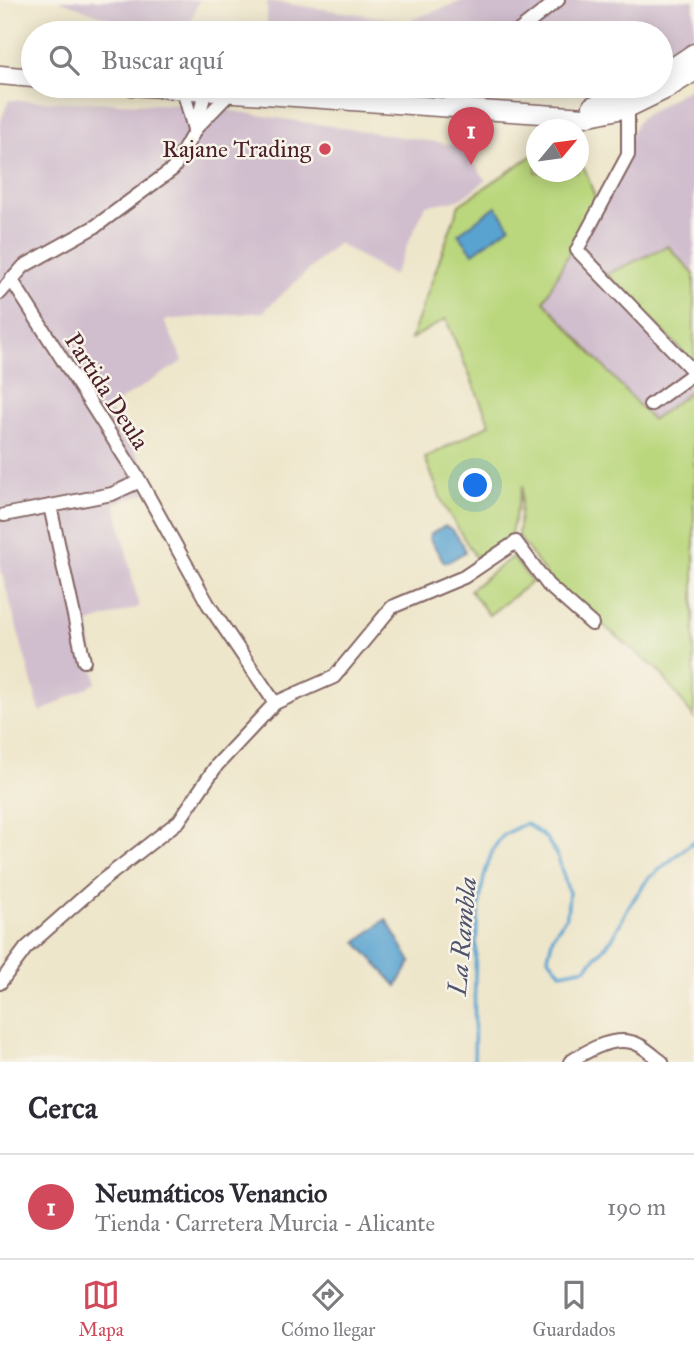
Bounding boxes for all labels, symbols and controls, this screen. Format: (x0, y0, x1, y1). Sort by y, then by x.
search box (21, 21, 673, 98)
icon: search (45, 41, 83, 79)
text: Buscar aquí (101, 44, 223, 76)
pin: 1 (448, 107, 494, 165)
north arrow (526, 119, 589, 182)
place label: Rajane Trading (162, 134, 312, 164)
marker: Rajane Trading (317, 141, 333, 157)
street label: Partida Deula (58, 327, 156, 456)
your location (458, 468, 492, 502)
water label: La Rambla (441, 875, 483, 998)
text: Cerca (28, 1090, 97, 1126)
text: Neumáticos Venancio (95, 1177, 327, 1209)
text: 1 (46, 1193, 56, 1221)
text: 190 m (607, 1193, 666, 1221)
text: Tienda · Carretera Murcia - Alicante (95, 1209, 435, 1237)
tab: Mapa (79, 1276, 124, 1341)
tab: Cómo llegar (281, 1276, 375, 1341)
tab: Guardados (533, 1276, 615, 1341)

